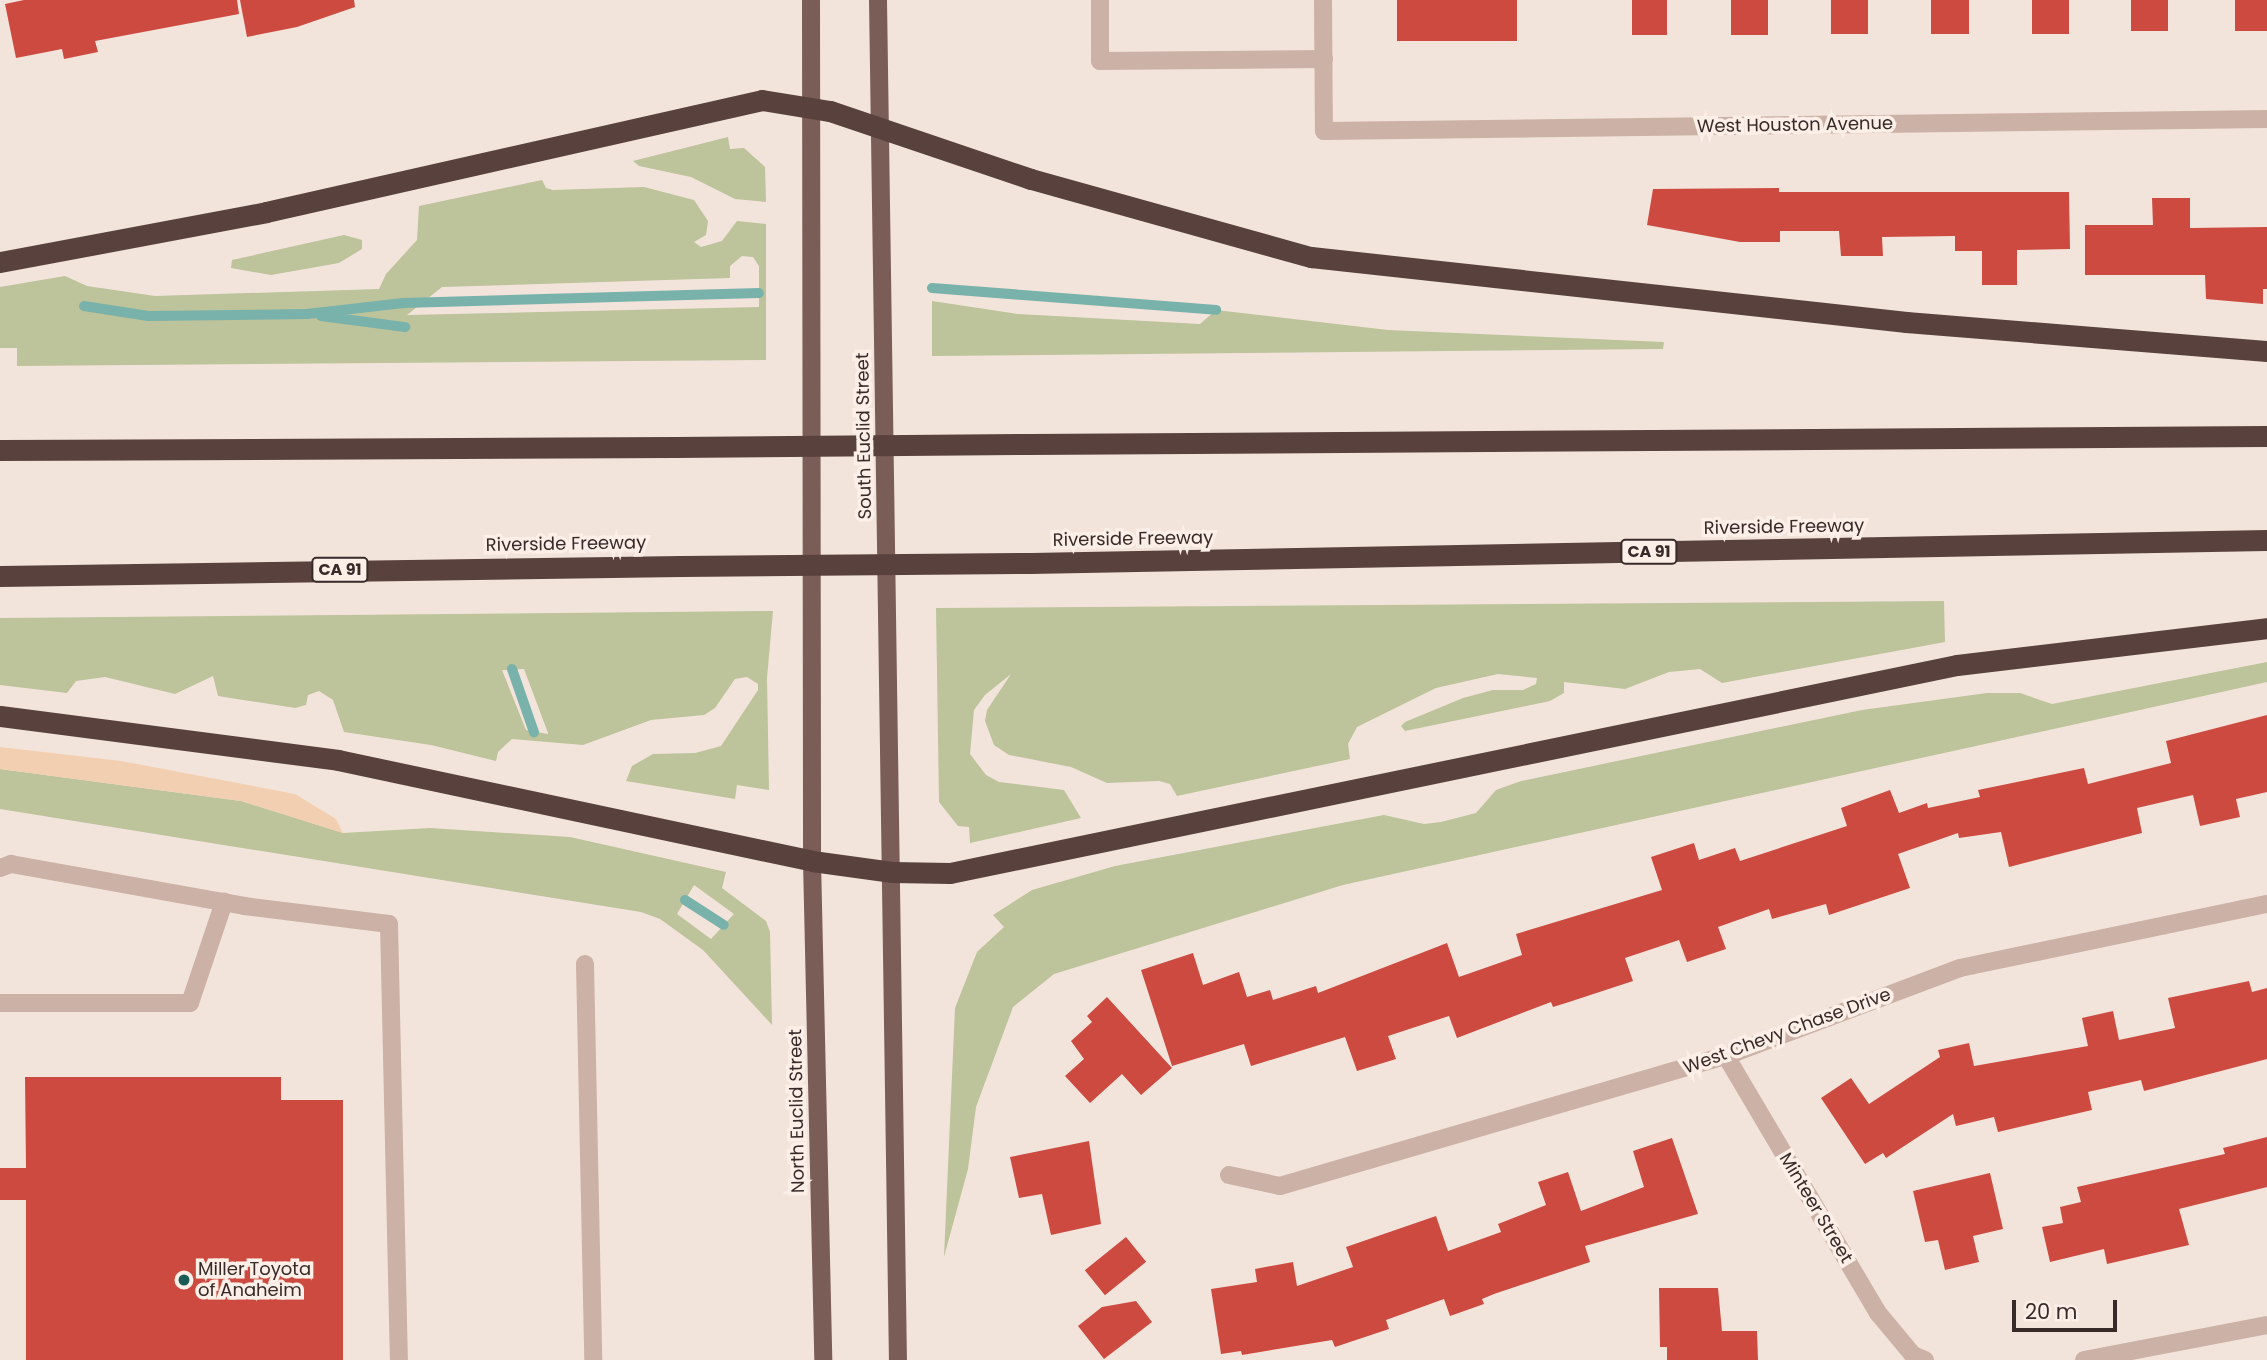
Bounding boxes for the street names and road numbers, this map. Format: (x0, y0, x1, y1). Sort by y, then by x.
street label: West Houston Avenue (1697, 112, 1893, 138)
street label: South Euclid Street (852, 352, 876, 520)
street label: Riverside Freeway (1704, 515, 1864, 539)
street label: Riverside Freeway (1053, 527, 1213, 551)
street label: Riverside Freeway (486, 532, 646, 556)
road number: CA 91 (1619, 540, 1679, 565)
road number: CA 91 (310, 558, 370, 582)
street label: West Chevy Chase Drive (1680, 983, 1894, 1079)
street label: North Euclid Street (785, 1029, 809, 1193)
street label: Minteer Street (1775, 1149, 1857, 1267)

